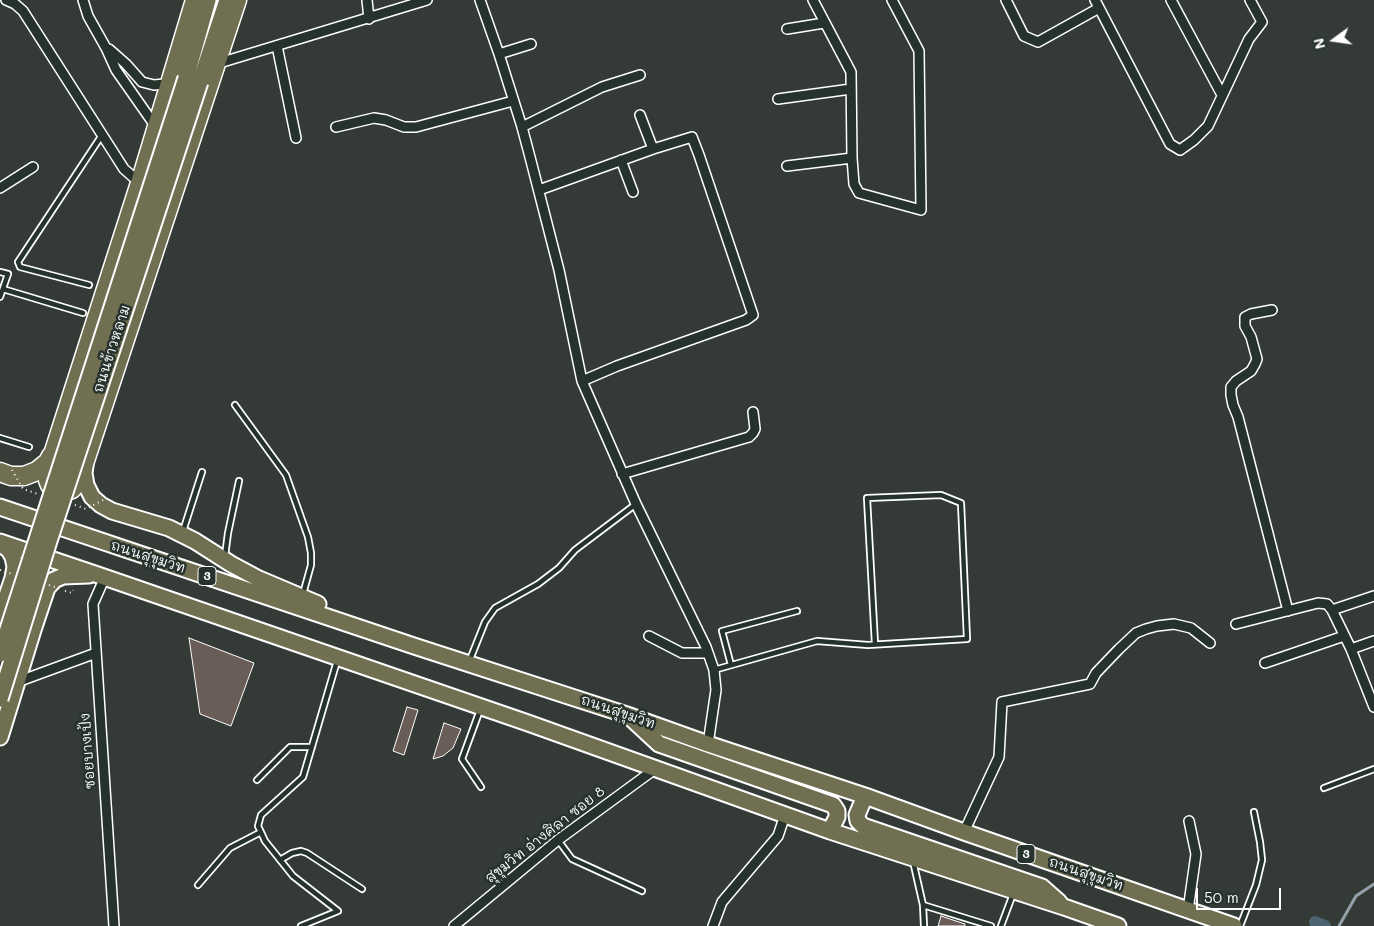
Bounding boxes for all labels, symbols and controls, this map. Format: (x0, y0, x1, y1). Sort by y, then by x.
north arrow (1309, 15, 1359, 65)
text: N (1308, 36, 1329, 51)
street label: ถนนข้าวหลาม (90, 303, 134, 395)
street label: ถนนสุขุมวิท (108, 537, 188, 577)
road number: 3 (198, 566, 216, 586)
street label: ถนนสุขุมวิท (578, 691, 658, 733)
street label: ซอยบางเป้ง (77, 712, 99, 790)
street label: สุขุมวิท อ่างศิลา ซอย 8 (482, 783, 608, 887)
road number: 3 (1017, 844, 1035, 864)
street label: ถนนสุขุมวิท (1046, 853, 1126, 895)
scale bar (1199, 878, 1284, 910)
text: 50 m (1204, 887, 1239, 907)

